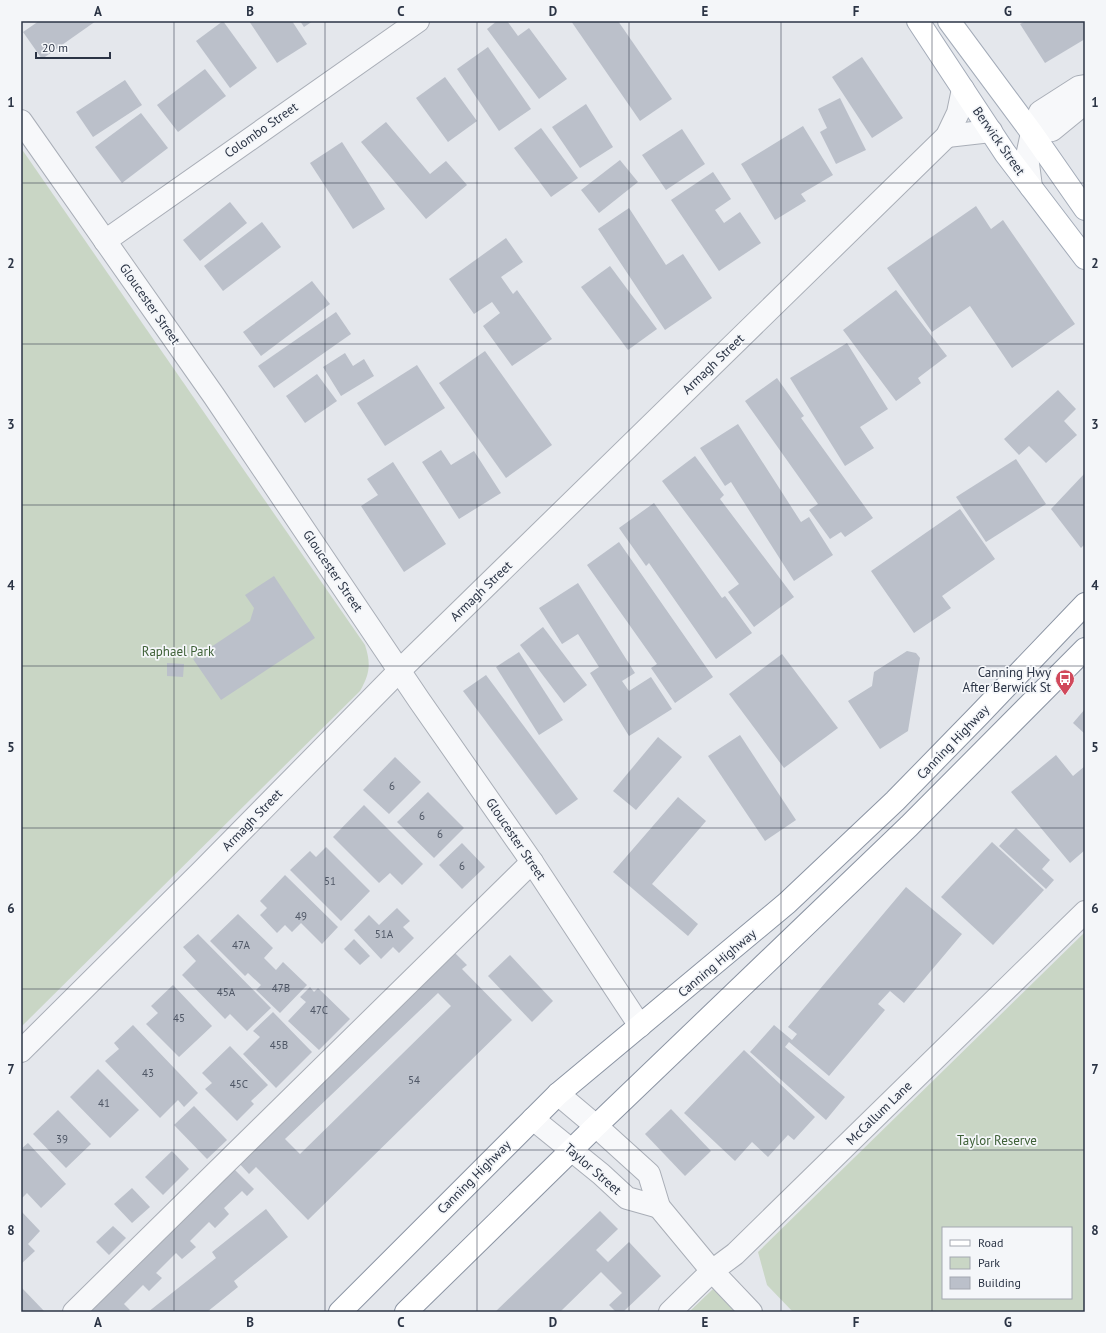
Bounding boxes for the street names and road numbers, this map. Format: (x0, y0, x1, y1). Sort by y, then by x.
street label: Colombo Street (221, 98, 302, 162)
street label: Berwick Street (969, 103, 1029, 179)
street label: Gloucester Street (116, 260, 185, 348)
street label: Armagh Street (678, 330, 748, 398)
street label: Gloucester Street (299, 527, 367, 616)
street label: Armagh Street (446, 557, 516, 625)
street label: Canning Highway (913, 701, 993, 783)
street label: Armagh Street (218, 785, 286, 855)
street label: Gloucester Street (482, 795, 550, 884)
street label: Canning Highway (674, 925, 760, 1001)
street label: McCallum Lane (843, 1077, 915, 1149)
street label: Canning Highway (434, 1137, 514, 1217)
street label: Taylor Street (561, 1140, 626, 1199)

